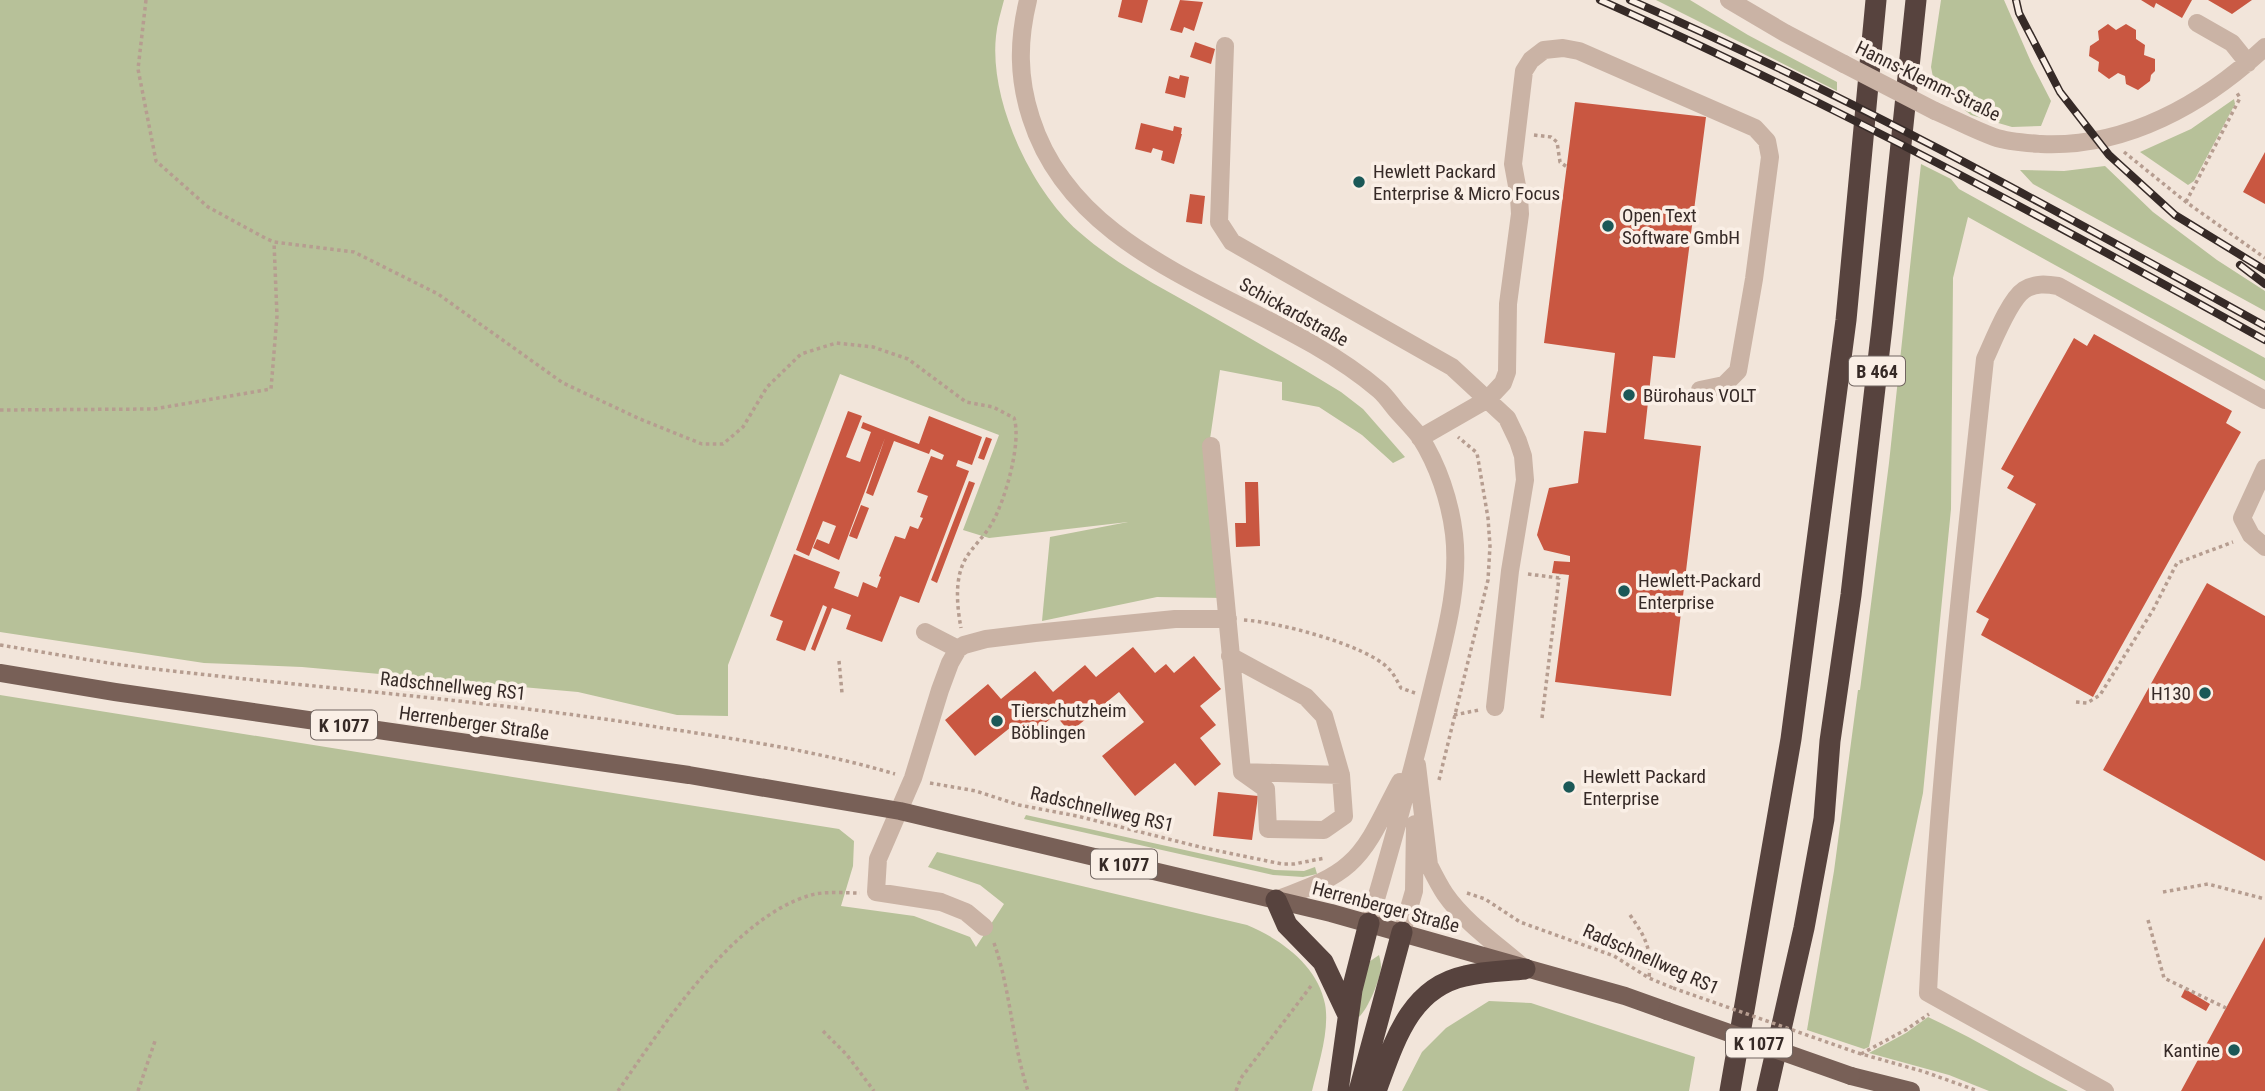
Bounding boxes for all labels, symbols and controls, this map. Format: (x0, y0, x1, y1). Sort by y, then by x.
street label: Hanns-Klemm-Straße (1852, 36, 2004, 126)
place label: Hewlett Packard Enterprise & Micro Focus (1373, 160, 1560, 205)
marker: Hewlett Packard Enterprise & Micro Focus (1351, 174, 1367, 190)
place label: Open Text Software GmbH (1622, 204, 1740, 249)
marker: Open Text Software GmbH (1600, 218, 1616, 234)
street label: Schickardstraße (1235, 273, 1353, 351)
road number: B 464 (1849, 356, 1905, 386)
place label: Bürohaus VOLT (1643, 384, 1757, 407)
marker: Bürohaus VOLT (1621, 387, 1637, 403)
place label: Hewlett-Packard Enterprise (1638, 569, 1761, 614)
marker: Hewlett-Packard Enterprise (1616, 583, 1632, 599)
street label: Radschnellweg RS1 (379, 667, 527, 705)
place label: H130 (2151, 682, 2191, 705)
marker: H130 (2197, 685, 2213, 701)
place label: Tierschutzheim Böblingen (1011, 699, 1126, 744)
street label: Herrenberger Straße (397, 701, 551, 745)
road number: K 1077 (311, 710, 377, 740)
marker: Tierschutzheim Böblingen (989, 713, 1005, 729)
place label: Hewlett Packard Enterprise (1583, 765, 1706, 810)
marker: Hewlett Packard Enterprise (1561, 779, 1577, 795)
street label: Radschnellweg RS1 (1028, 781, 1176, 837)
road number: K 1077 (1091, 850, 1157, 878)
street label: Herrenberger Straße (1310, 876, 1462, 938)
street label: Radschnellweg RS1 (1579, 919, 1723, 999)
road number: K 1077 (1726, 1028, 1792, 1058)
place label: Kantine (2163, 1039, 2220, 1062)
marker: Kantine (2226, 1042, 2242, 1058)

